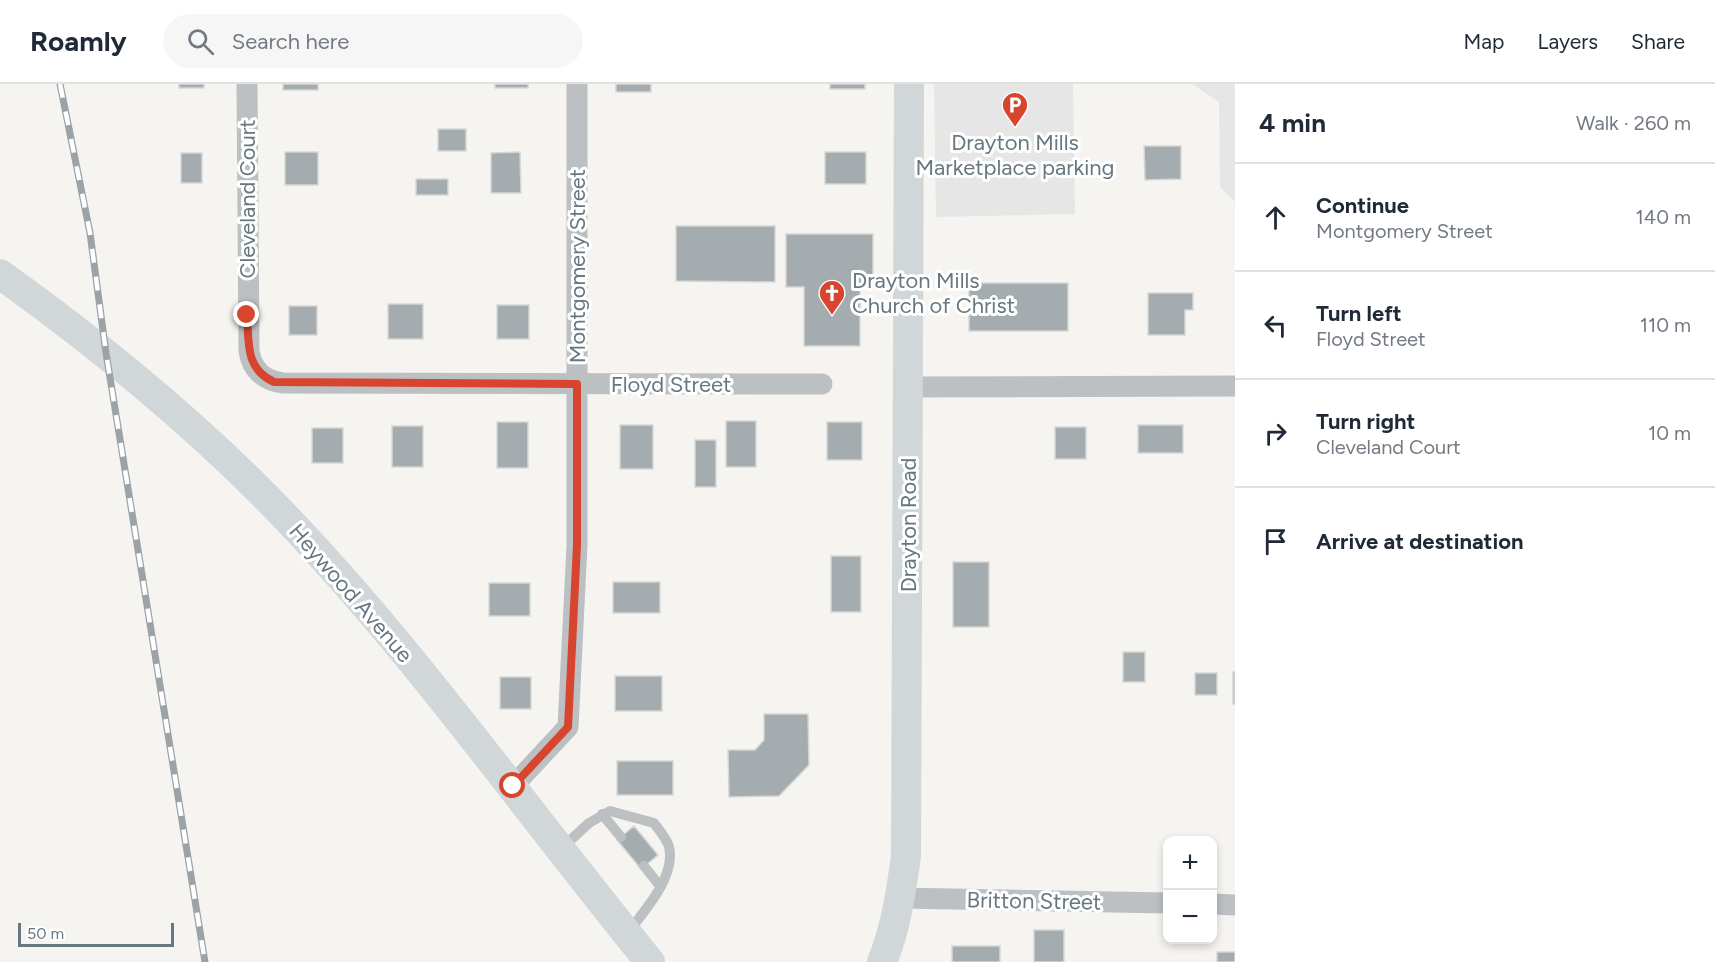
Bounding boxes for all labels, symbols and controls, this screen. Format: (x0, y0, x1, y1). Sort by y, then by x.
search box (163, 14, 583, 68)
text: Roamly (30, 24, 127, 58)
icon: search (184, 25, 217, 58)
text: Search here (232, 28, 349, 55)
text: Map (1464, 29, 1504, 54)
text: Layers (1537, 29, 1598, 54)
text: Share (1631, 29, 1685, 54)
parking icon: Drayton Mills Marketplace parking (1000, 90, 1030, 128)
text: 4 min (1259, 107, 1326, 139)
text: Walk · 260 m (1576, 111, 1691, 135)
street label: Cleveland Court (234, 120, 261, 278)
place label: Drayton Mills Marketplace parking (915, 129, 1115, 181)
street label: Montgomery Street (564, 169, 591, 363)
text: Continue (1316, 192, 1409, 219)
icon: ahead (1259, 201, 1292, 234)
text: 140 m (1636, 205, 1691, 229)
text: Montgomery Street (1316, 219, 1493, 243)
place label: Drayton Mills Church of Christ (852, 267, 1015, 319)
church icon: Drayton Mills Church of Christ (817, 278, 847, 316)
text: Turn left (1316, 300, 1402, 327)
route end (233, 301, 259, 327)
icon: left (1259, 309, 1292, 342)
text: 110 m (1640, 313, 1691, 337)
text: Floyd Street (1316, 327, 1426, 351)
street label: Floyd Street (611, 371, 731, 398)
text: Turn right (1316, 408, 1415, 435)
icon: right (1259, 417, 1292, 450)
text: 10 m (1648, 421, 1691, 445)
text: Cleveland Court (1316, 435, 1460, 459)
street label: Drayton Road (895, 458, 922, 592)
street label: Heywood Avenue (283, 518, 419, 668)
icon: arrive (1259, 525, 1292, 558)
text: Arrive at destination (1316, 528, 1524, 555)
route start (499, 772, 525, 798)
map controls (1163, 836, 1217, 944)
button: + (1163, 836, 1217, 890)
street label: Britton Street (966, 886, 1102, 916)
button: − (1163, 890, 1217, 944)
scale bar (18, 920, 174, 948)
text: 50 m (27, 924, 64, 943)

